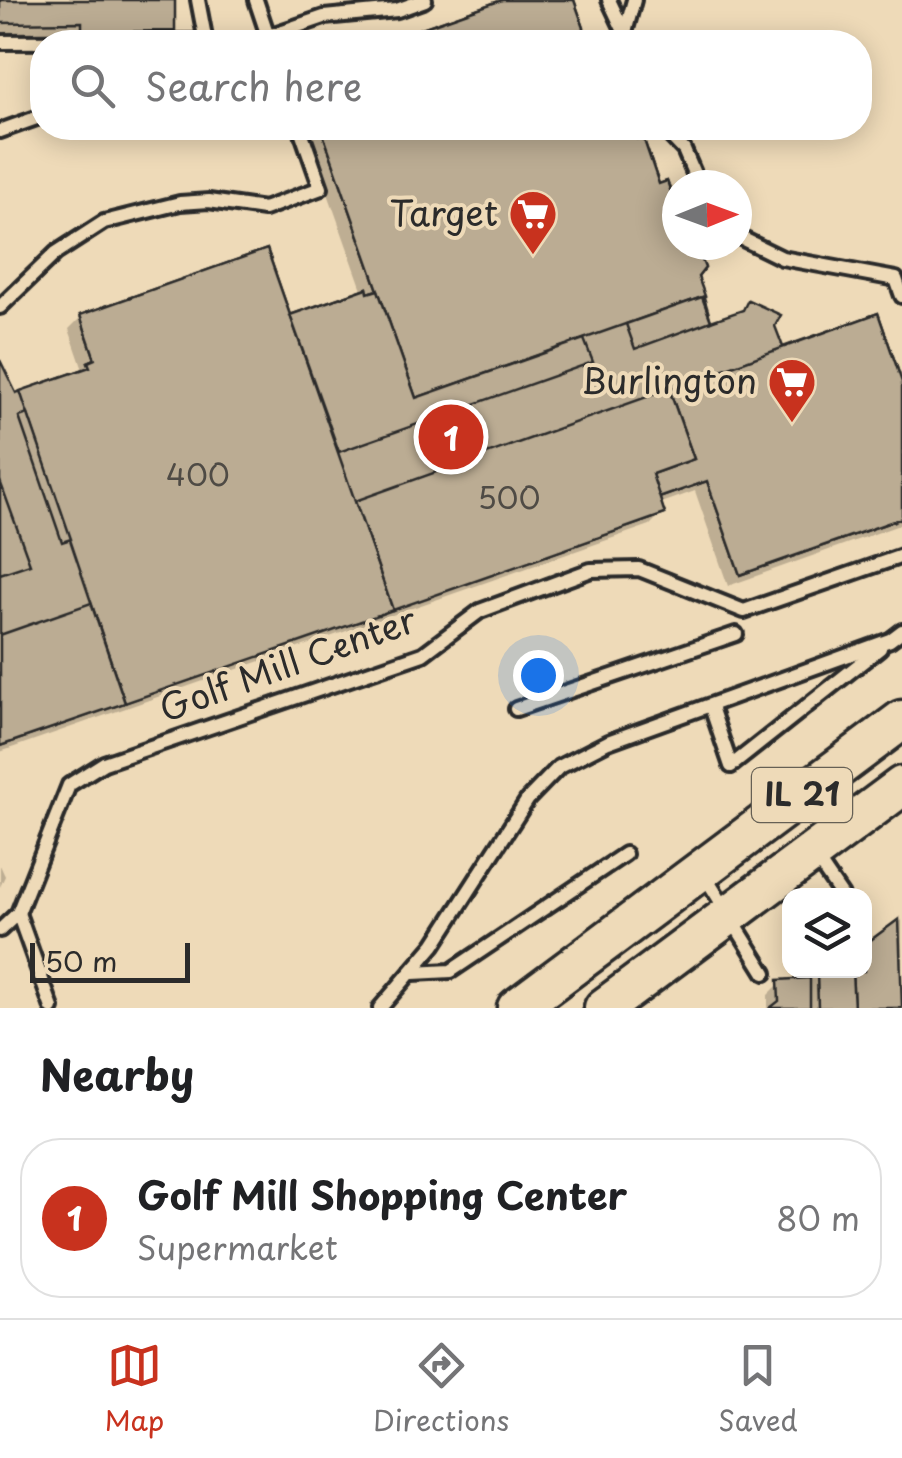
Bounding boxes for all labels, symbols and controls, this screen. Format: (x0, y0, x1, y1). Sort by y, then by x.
search box (30, 30, 872, 140)
text: Search here (145, 57, 362, 114)
icon: search (65, 58, 120, 113)
north arrow (662, 170, 752, 260)
place label: Target (390, 185, 498, 238)
supermarket icon: Target (507, 188, 559, 256)
place label: Burlington (581, 353, 757, 406)
supermarket icon: Burlington (766, 356, 818, 424)
pin: 1 (418, 400, 484, 474)
house number: 400 (166, 451, 230, 496)
house number: 500 (477, 474, 541, 519)
street label: Golf Mill Center (151, 591, 424, 734)
your location (513, 650, 564, 701)
road number: IL 21 (752, 768, 852, 822)
map controls (782, 888, 872, 978)
button: layers (782, 888, 872, 978)
scale bar (30, 938, 190, 983)
text: 50 m (45, 939, 118, 982)
text: Nearby (40, 1042, 194, 1105)
text: Golf Mill Shopping Center (137, 1166, 627, 1223)
text: 1 (67, 1194, 82, 1242)
text: 80 m (776, 1194, 860, 1242)
text: Supermarket (137, 1223, 338, 1271)
tab: Map (104, 1338, 164, 1441)
tab: Directions (373, 1338, 509, 1441)
tab: Saved (718, 1338, 798, 1441)

